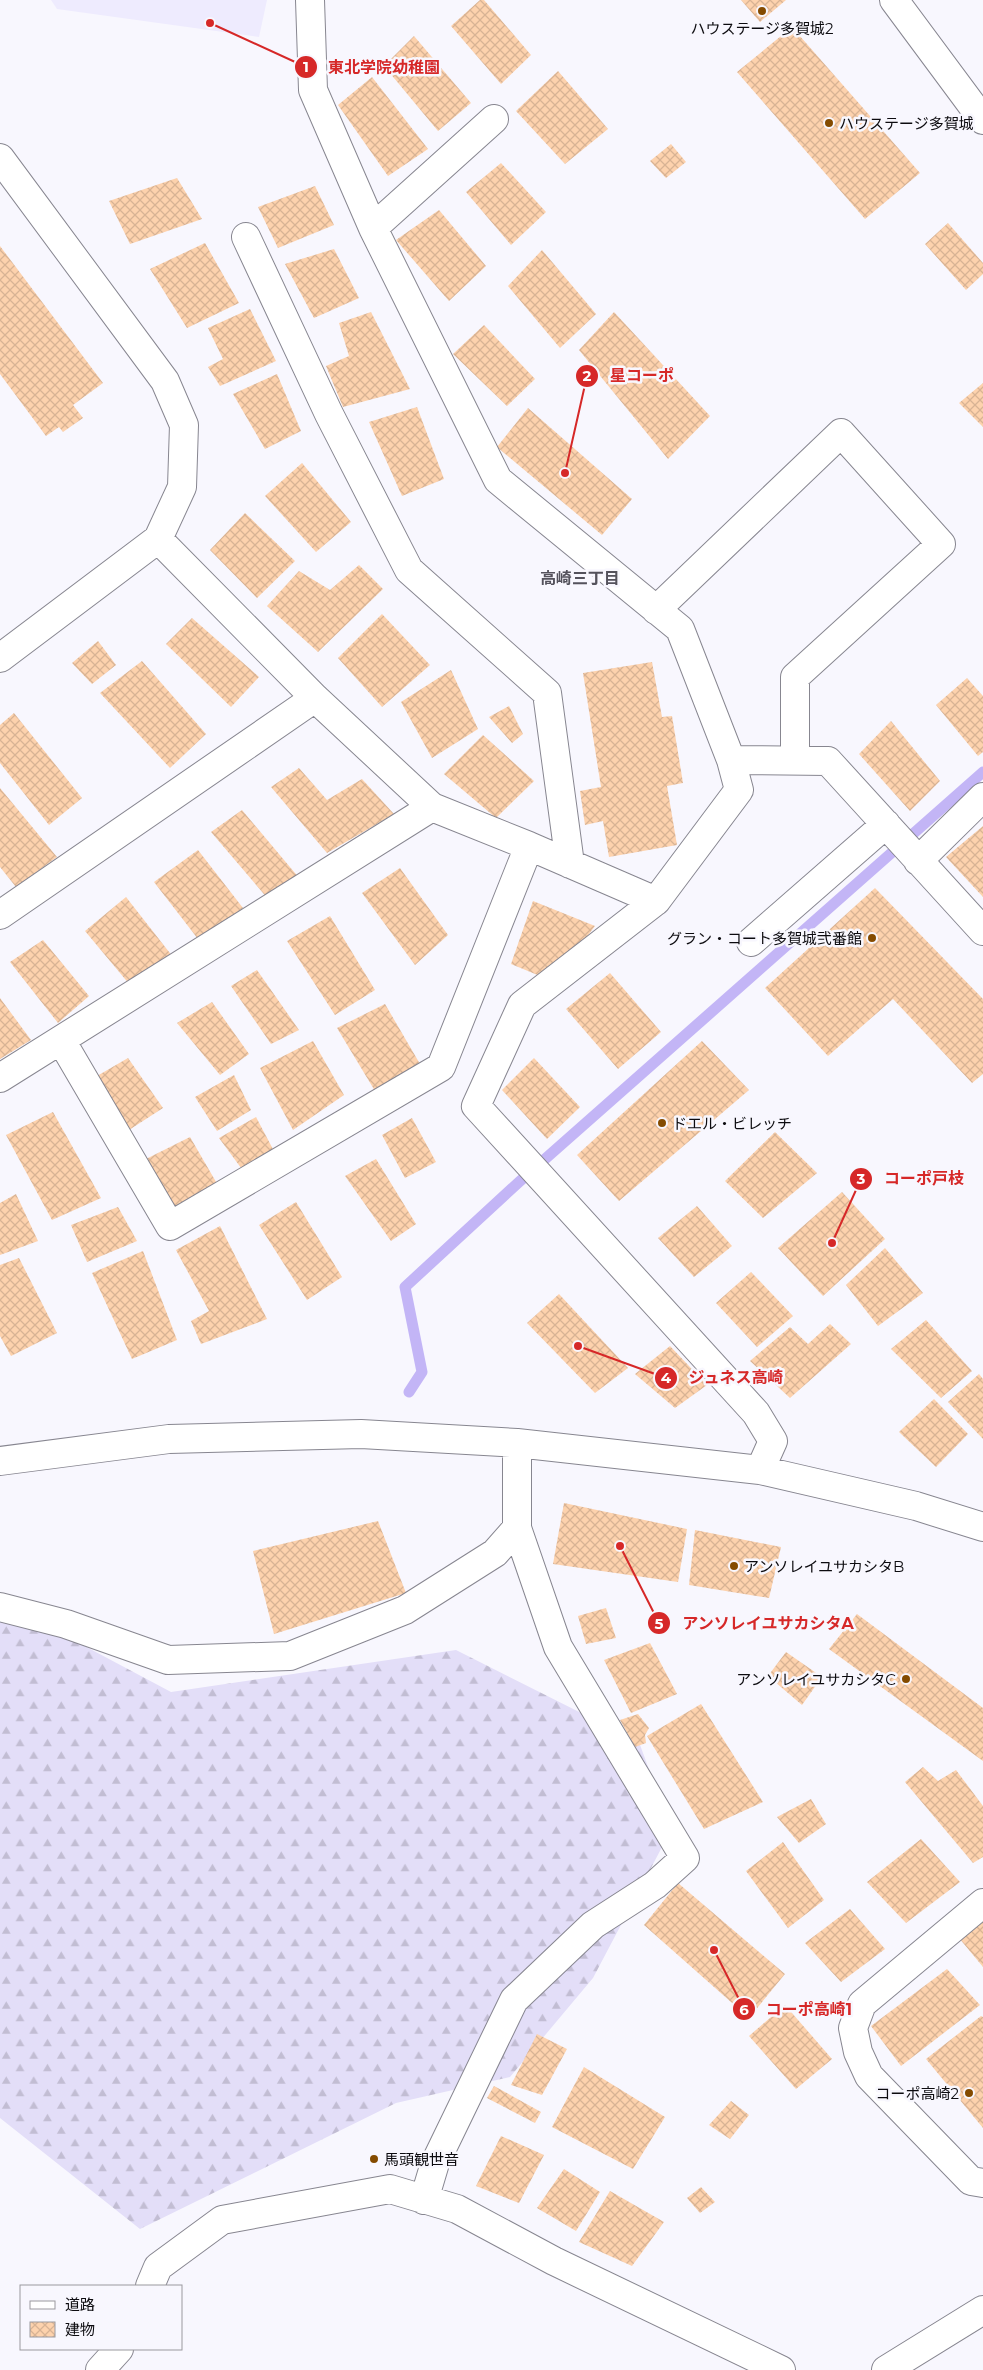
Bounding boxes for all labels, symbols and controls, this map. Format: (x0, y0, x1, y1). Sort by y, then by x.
marker: ハウステージ多賀城2 (756, 5, 768, 17)
place label: ハウステージ多賀城2 (690, 19, 834, 38)
callout: 東北学院幼稚園 (293, 52, 450, 83)
text: 1 (303, 57, 309, 76)
text: 東北学院幼稚園 (328, 58, 440, 77)
place label: ハウステージ多賀城 (839, 114, 974, 133)
marker: ハウステージ多賀城 (823, 117, 835, 129)
callout: 星コーポ (575, 360, 684, 391)
text: 2 (583, 366, 592, 385)
text: 星コーポ (610, 366, 674, 385)
district label: 高崎三丁目 (540, 569, 620, 588)
place label: グラン・コート多賀城弐番館 (667, 929, 862, 948)
marker: グラン・コート多賀城弐番館 (866, 932, 878, 944)
place label: ドエル・ビレッチ (672, 1114, 792, 1133)
marker: ドエル・ビレッチ (656, 1117, 668, 1129)
callout: コーポ戸枝 (849, 1163, 974, 1194)
text: 3 (856, 1169, 866, 1188)
text: コーポ戸枝 (884, 1169, 964, 1188)
callout: ジュネス高崎 (653, 1362, 794, 1393)
text: 4 (661, 1368, 672, 1387)
text: ジュネス高崎 (689, 1368, 783, 1387)
place label: アンソレイユサカシタB (744, 1557, 904, 1576)
marker: アンソレイユサカシタB (728, 1560, 740, 1572)
callout: アンソレイユサカシタA (647, 1608, 864, 1639)
text: 5 (655, 1614, 664, 1633)
text: アンソレイユサカシタA (682, 1614, 854, 1633)
place label: アンソレイユサカシタC (736, 1670, 896, 1689)
marker: アンソレイユサカシタC (900, 1673, 912, 1685)
callout: コーポ高崎1 (731, 1994, 862, 2025)
text: 6 (739, 2000, 749, 2019)
text: コーポ高崎1 (766, 2000, 852, 2019)
place label: コーポ高崎2 (875, 2084, 959, 2103)
marker: コーポ高崎2 (963, 2087, 975, 2099)
place label: 馬頭観世音 (384, 2150, 459, 2169)
marker: 馬頭観世音 (368, 2153, 380, 2165)
legend (20, 2285, 182, 2350)
text: 道路 (65, 2295, 95, 2314)
text: 建物 (65, 2320, 95, 2339)

